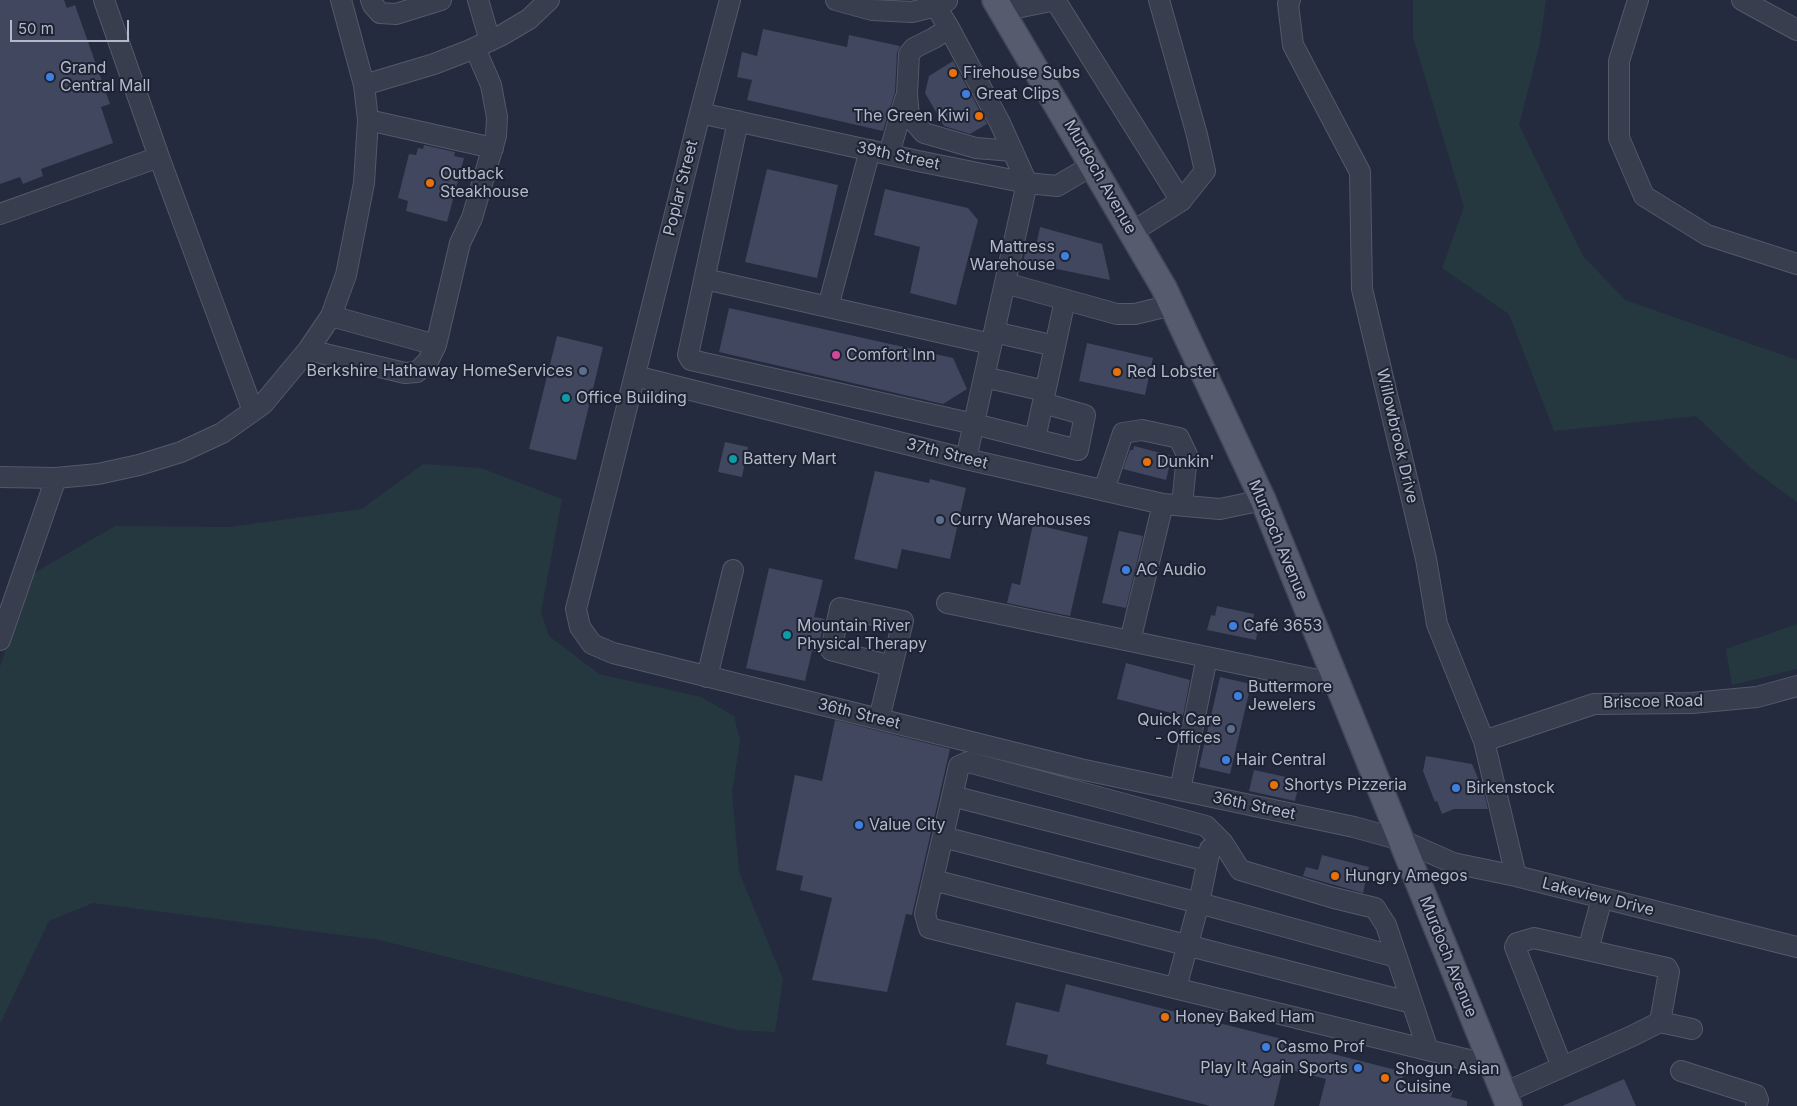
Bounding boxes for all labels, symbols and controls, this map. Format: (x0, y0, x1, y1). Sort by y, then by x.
scale bar (12, 10, 131, 42)
text: 50 m (18, 19, 54, 38)
place label: Grand Central Mall (60, 58, 150, 96)
place label: Firehouse Subs (963, 63, 1080, 83)
marker: Firehouse Subs (947, 67, 959, 79)
marker: Grand Central Mall (44, 71, 56, 83)
place label: Great Clips (976, 84, 1060, 104)
marker: Great Clips (960, 88, 972, 100)
place label: The Green Kiwi (853, 106, 969, 126)
marker: The Green Kiwi (973, 110, 985, 122)
street label: Murdoch Avenue (1060, 117, 1140, 237)
street label: Poplar Street (660, 138, 702, 238)
street label: 39th Street (855, 138, 941, 174)
place label: Outback Steakhouse (440, 164, 529, 202)
marker: Outback Steakhouse (424, 177, 436, 189)
place label: Mattress Warehouse (970, 237, 1055, 275)
marker: Mattress Warehouse (1059, 250, 1071, 262)
place label: Comfort Inn (846, 345, 936, 365)
marker: Comfort Inn (830, 349, 842, 361)
place label: Berkshire Hathaway HomeServices (306, 361, 573, 381)
place label: Red Lobster (1127, 362, 1218, 382)
marker: Berkshire Hathaway HomeServices (577, 365, 589, 377)
marker: Red Lobster (1111, 366, 1123, 378)
street label: Willowbrook Drive (1372, 367, 1422, 505)
place label: Office Building (576, 388, 687, 408)
marker: Office Building (560, 392, 572, 404)
street label: 37th Street (904, 435, 990, 473)
place label: Battery Mart (743, 449, 836, 469)
place label: Dunkin' (1157, 452, 1214, 472)
marker: Battery Mart (727, 453, 739, 465)
marker: Dunkin' (1141, 456, 1153, 468)
street label: Murdoch Avenue (1244, 477, 1312, 603)
place label: Curry Warehouses (950, 510, 1091, 530)
marker: Curry Warehouses (934, 514, 946, 526)
place label: AC Audio (1136, 560, 1206, 580)
marker: AC Audio (1120, 564, 1132, 576)
place label: Mountain River Physical Therapy (797, 616, 927, 654)
place label: Café 3653 (1243, 616, 1322, 636)
marker: Café 3653 (1227, 620, 1239, 632)
marker: Mountain River Physical Therapy (781, 629, 793, 641)
place label: Buttermore Jewelers (1248, 677, 1332, 715)
marker: Buttermore Jewelers (1232, 690, 1244, 702)
street label: Briscoe Road (1603, 692, 1703, 712)
street label: 36th Street (816, 695, 902, 733)
place label: Quick Care - Offices (1137, 710, 1221, 748)
marker: Quick Care - Offices (1225, 723, 1237, 735)
place label: Hair Central (1236, 750, 1326, 770)
marker: Hair Central (1220, 754, 1232, 766)
place label: Shortys Pizzeria (1284, 775, 1407, 795)
place label: Birkenstock (1466, 778, 1555, 798)
marker: Shortys Pizzeria (1268, 779, 1280, 791)
marker: Birkenstock (1450, 782, 1462, 794)
street label: 36th Street (1211, 788, 1297, 824)
place label: Value City (869, 815, 945, 835)
marker: Value City (853, 819, 865, 831)
place label: Hungry Amegos (1345, 866, 1468, 886)
marker: Hungry Amegos (1329, 870, 1341, 882)
street label: Lakeview Drive (1540, 874, 1656, 920)
street label: Murdoch Avenue (1415, 894, 1481, 1020)
place label: Honey Baked Ham (1175, 1007, 1315, 1027)
marker: Honey Baked Ham (1159, 1011, 1171, 1023)
place label: Casmo Prof (1276, 1037, 1365, 1057)
marker: Casmo Prof (1260, 1041, 1272, 1053)
place label: Play It Again Sports (1200, 1058, 1348, 1078)
place label: Shogun Asian Cuisine (1395, 1059, 1499, 1097)
marker: Play It Again Sports (1352, 1062, 1364, 1074)
marker: Shogun Asian Cuisine (1379, 1072, 1391, 1084)

